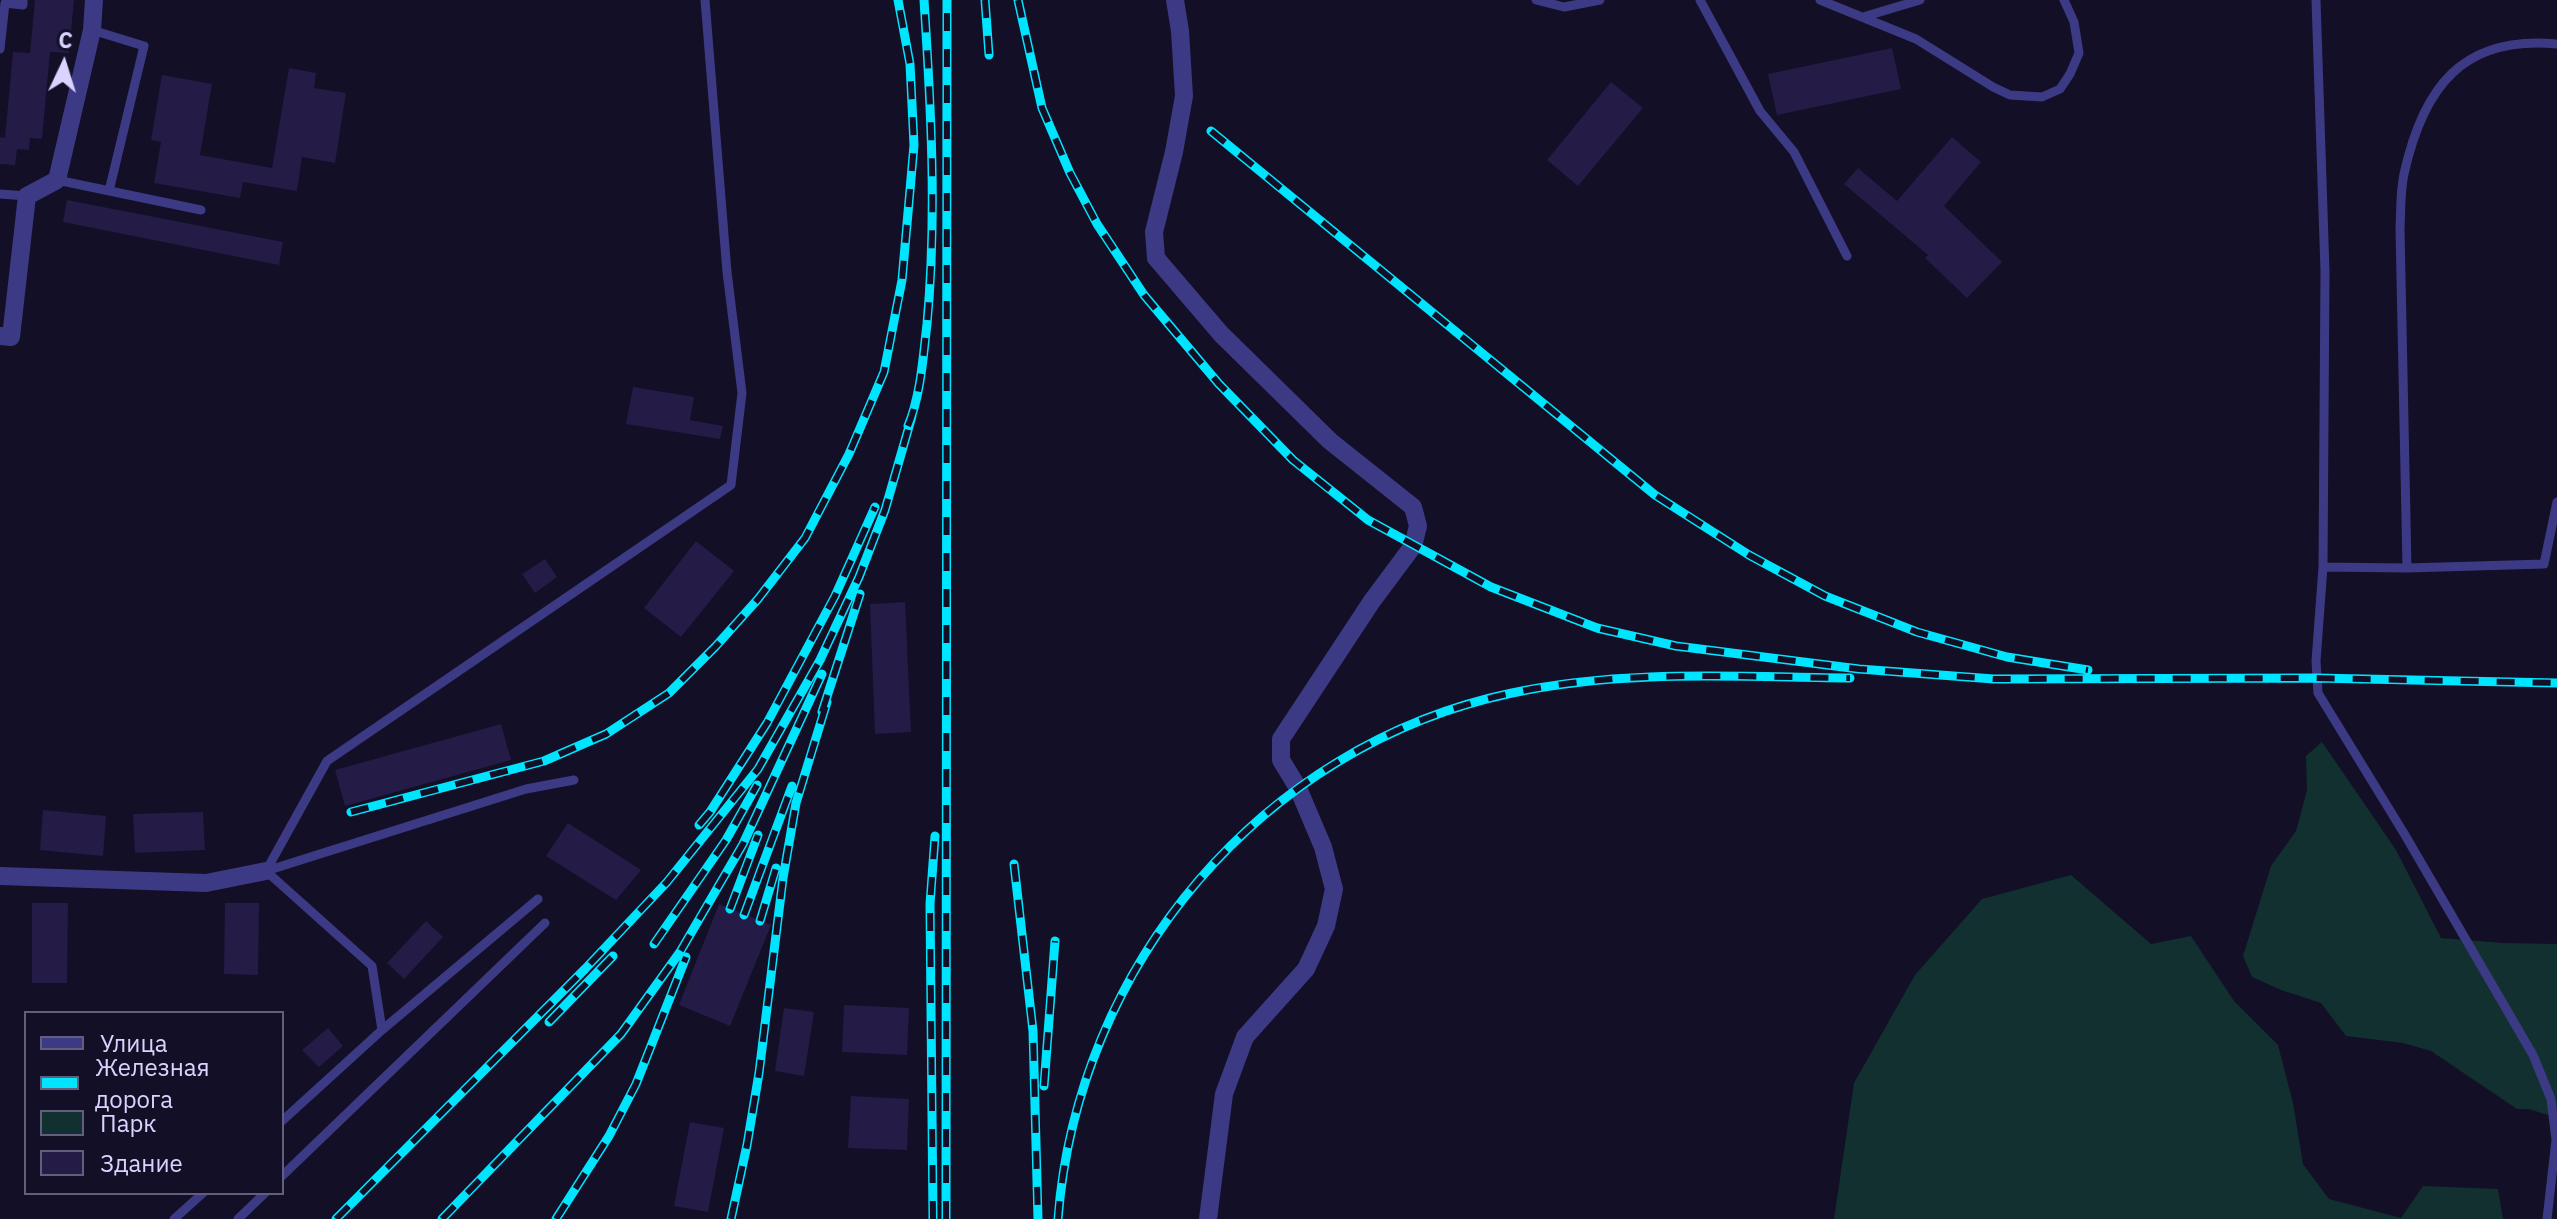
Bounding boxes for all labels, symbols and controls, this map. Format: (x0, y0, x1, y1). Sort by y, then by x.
north arrow (24, 24, 104, 104)
text: С (58, 25, 74, 55)
legend (24, 1011, 284, 1195)
text: Улица (100, 1027, 168, 1059)
text: Железная дорога (95, 1051, 210, 1115)
text: Парк (100, 1107, 157, 1139)
text: Здание (100, 1147, 183, 1179)

